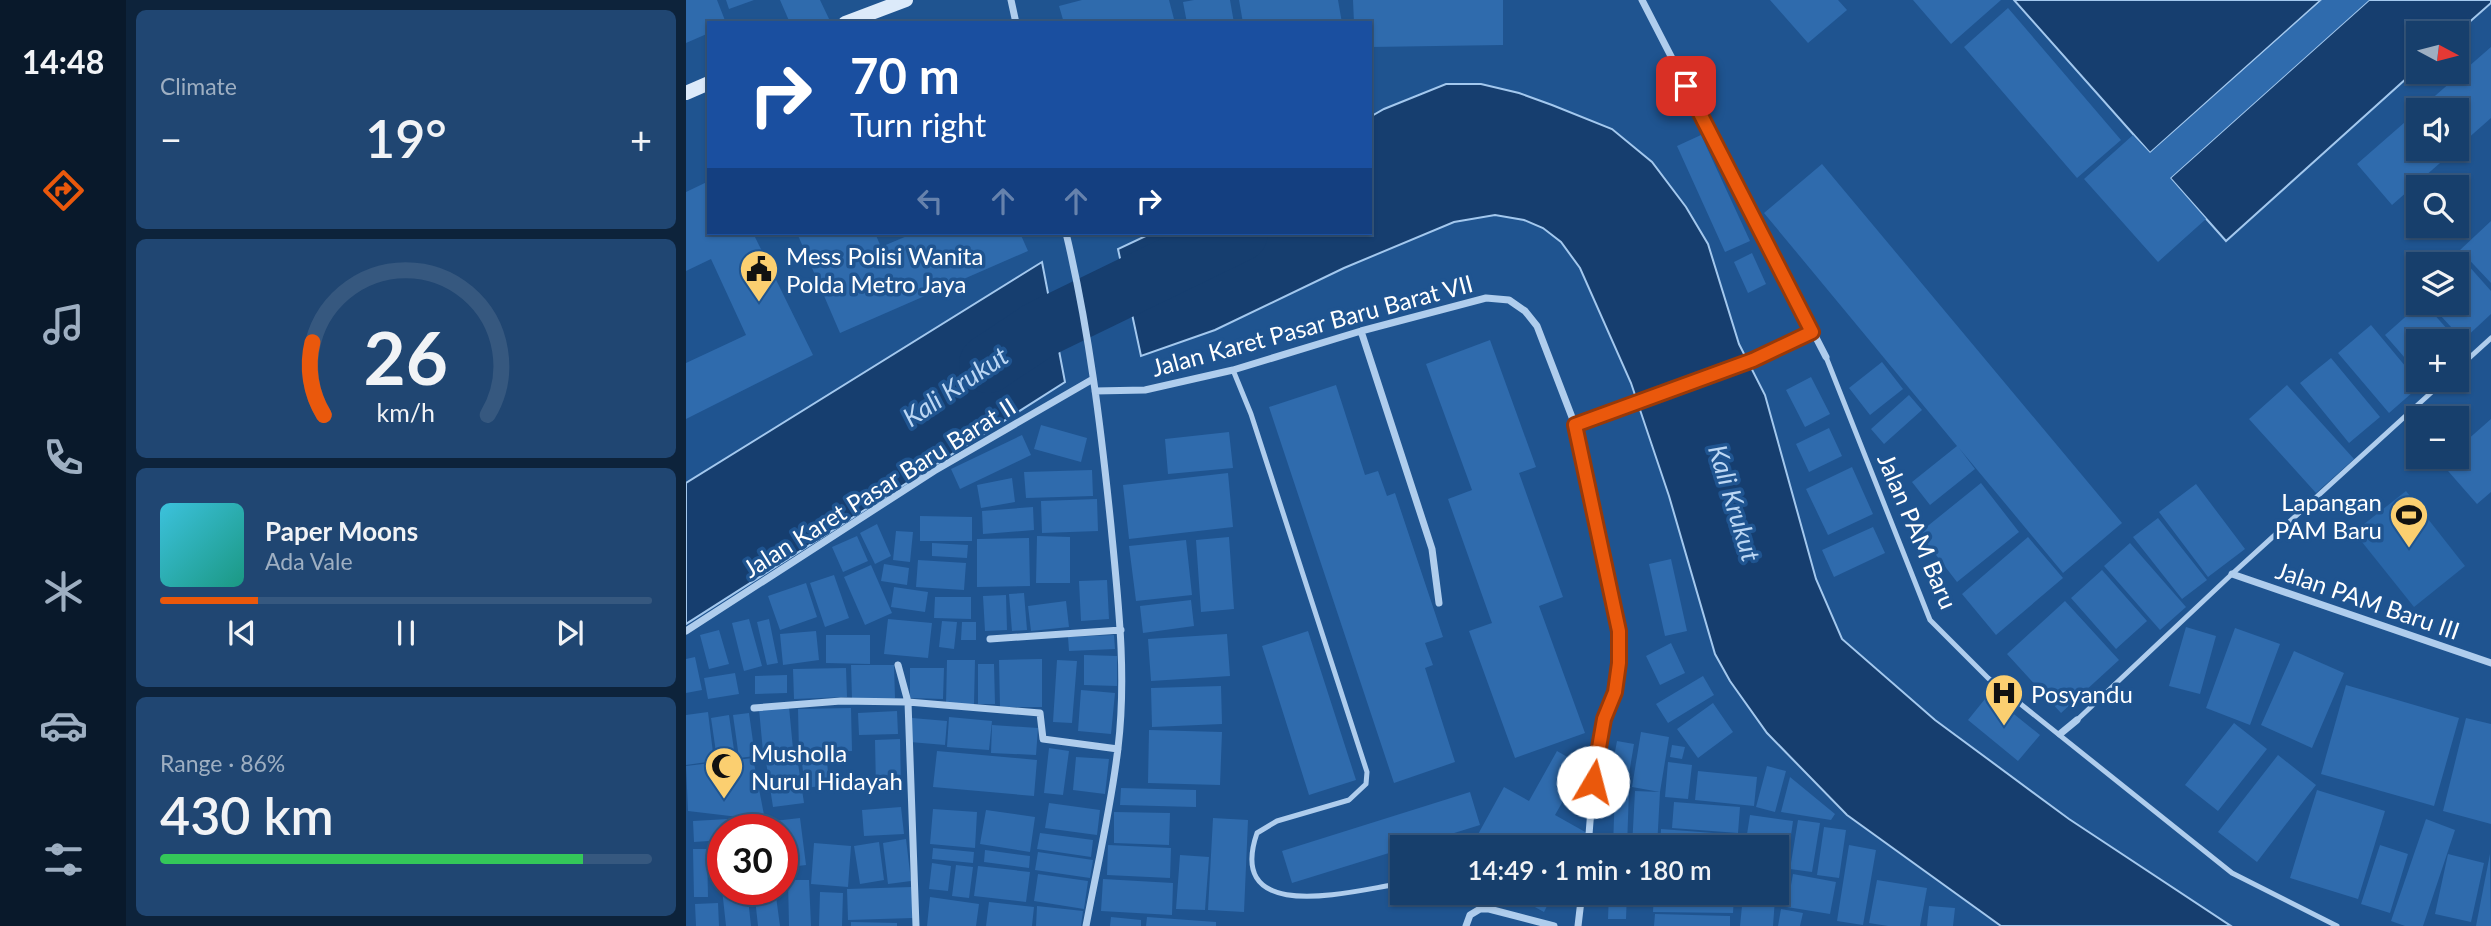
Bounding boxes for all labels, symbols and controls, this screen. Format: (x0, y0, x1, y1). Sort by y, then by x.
north arrow (2406, 21, 2469, 84)
map controls (2406, 21, 2469, 469)
text: 14:48 (22, 42, 104, 81)
text: 70 m (850, 46, 960, 104)
icon: right (735, 49, 826, 140)
pin (1656, 56, 1716, 116)
icon: arrive (1667, 67, 1705, 105)
text: Climate (160, 72, 237, 100)
button: sound (2406, 98, 2469, 161)
text: Turn right (850, 105, 986, 144)
text: 19° (365, 107, 447, 169)
text: − (160, 116, 182, 162)
text: + (630, 116, 652, 162)
icon: directions (39, 166, 88, 215)
button: search (2406, 175, 2469, 238)
icon: left (911, 182, 949, 220)
icon: ahead (984, 182, 1022, 220)
icon: ahead (1057, 182, 1095, 220)
icon: right (1130, 182, 1168, 220)
place label: Mess Polisi Wanita Polda Metro Jaya (786, 241, 983, 298)
public building icon: Mess Polisi Wanita Polda Metro Jaya (738, 248, 780, 303)
button: layers (2406, 252, 2469, 315)
street label: Jalan Karet Pasar Baru Barat VII (1148, 268, 1476, 382)
icon: music (39, 300, 88, 349)
text: 26 (364, 313, 448, 401)
button: + (2406, 329, 2469, 392)
water label: Kali Krukut (896, 339, 1014, 433)
street label: Jalan Karet Pasar Baru Barat II (737, 391, 1021, 583)
text: km/h (377, 396, 435, 426)
button: − (2406, 406, 2469, 469)
icon: phone (39, 433, 88, 482)
water label: Kali Krukut (1702, 441, 1768, 565)
street label: Jalan PAM Baru (1872, 449, 1964, 613)
place label: Lapangan PAM Baru (2275, 487, 2382, 544)
sports icon: Lapangan PAM Baru (2388, 494, 2430, 549)
text: Paper Moons (265, 515, 418, 547)
text: Ada Vale (265, 547, 353, 575)
street label: Jalan PAM Baru III (2272, 555, 2464, 645)
icon: climate (39, 567, 88, 616)
icon: previous (223, 614, 261, 652)
icon: pause (387, 614, 425, 652)
icon: next (551, 614, 589, 652)
hospital icon: Posyandu (1983, 672, 2025, 727)
place label: Posyandu (2031, 679, 2133, 708)
icon: car (39, 701, 88, 750)
place label: Musholla Nurul Hidayah (751, 738, 903, 795)
mosque icon: Musholla Nurul Hidayah (703, 745, 745, 800)
position arrow (1556, 745, 1630, 819)
text: Range · 86% (160, 749, 285, 777)
text: 430 km (160, 784, 334, 846)
speed limit sign: 30 (707, 814, 798, 905)
icon: filters (39, 835, 88, 884)
text: 14:49 · 1 min · 180 m (1467, 854, 1712, 886)

